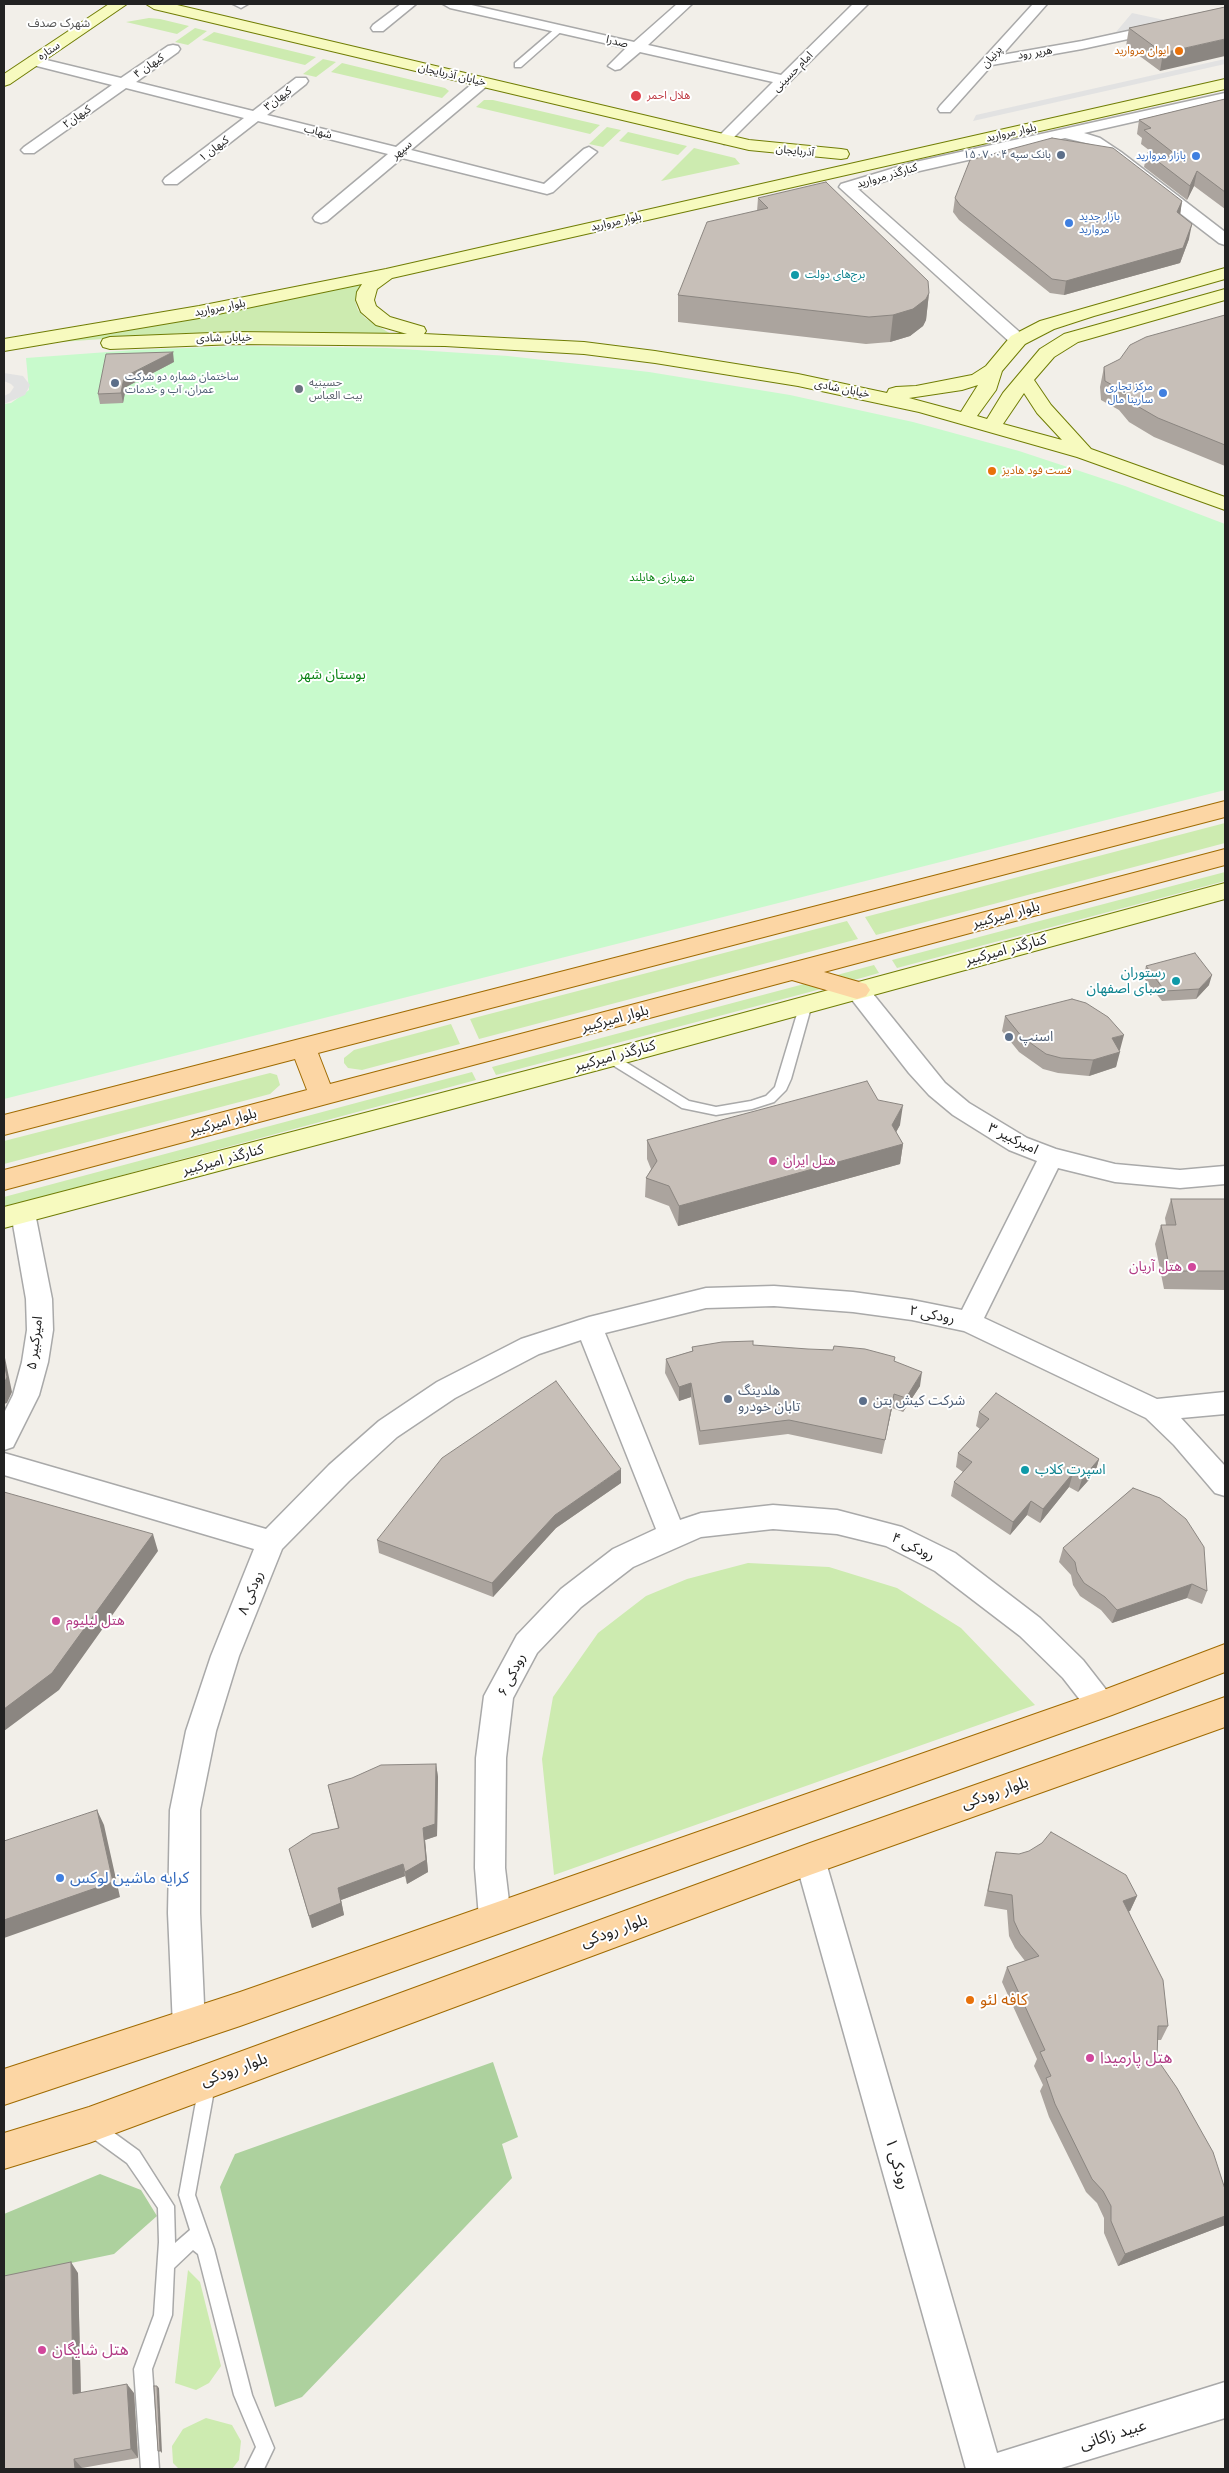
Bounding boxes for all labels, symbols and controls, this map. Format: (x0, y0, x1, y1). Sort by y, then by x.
district label: شهرک صدف (28, 17, 90, 31)
street label: صدرا (605, 33, 629, 51)
street label: ستاره (35, 39, 63, 63)
street label: پرنیان (979, 43, 1005, 71)
street label: هریر رود (1017, 44, 1053, 62)
place label: ایوان مروارید (1114, 44, 1169, 58)
marker: ایوان مروارید (1173, 45, 1185, 57)
street label: امام حسینی (770, 49, 816, 95)
street label: کیهان ۴ (131, 51, 167, 81)
street label: خیابان آذربایجان (417, 61, 487, 89)
street label: کیهان۳ (262, 84, 294, 114)
marker: هلال احمر (629, 89, 643, 103)
place label: هلال احمر (647, 89, 690, 103)
street label: کیهان۲ (60, 103, 94, 131)
street label: بلوار مروارید (984, 121, 1038, 145)
street label: شهاب (303, 122, 333, 142)
street label: کیهان ۱ (196, 133, 232, 165)
street label: سپهر (389, 138, 415, 162)
street label: آذربایجان (775, 142, 815, 160)
place label: بانک سپه ۱۵۰۷۰۰۴ (963, 148, 1051, 162)
marker: بانک سپه ۱۵۰۷۰۰۴ (1055, 149, 1067, 161)
place label: بازار مروارید (1136, 149, 1186, 163)
marker: بازار مروارید (1190, 150, 1202, 162)
street label: کنارگذر مروارید (855, 161, 919, 191)
street label: بلوار مروارید (589, 210, 643, 234)
place label: بازار جدید مروارید (1079, 210, 1120, 236)
marker: بازار جدید مروارید (1063, 217, 1075, 229)
place label: برج‌های دولت (805, 268, 865, 282)
marker: برج‌های دولت (789, 269, 801, 281)
street label: بلوار مروارید (193, 297, 247, 319)
street label: خیابان شادی (196, 331, 252, 345)
place label: ساختمان شماره دو شرکت عمران، آب و خدمات (125, 370, 239, 396)
place label: حسینیه بیت العباس (309, 376, 362, 402)
marker: ساختمان شماره دو شرکت عمران، آب و خدمات (109, 377, 121, 389)
street label: خیابان شادی (813, 377, 871, 401)
place label: مرکز تجاری سارینا مال (1106, 380, 1153, 406)
marker: حسینیه بیت العباس (293, 383, 305, 395)
marker: مرکز تجاری سارینا مال (1157, 387, 1169, 399)
place label: فست فود هادیز (1002, 464, 1072, 478)
marker: فست فود هادیز (986, 465, 998, 477)
park label: شهربازی هایلند (629, 571, 695, 585)
park label: بوستان شهر (298, 667, 366, 683)
street label: بلوار امیرکبیر (971, 898, 1041, 932)
street label: کنارگذر امیرکبیر (964, 931, 1048, 969)
place label: رستوران صبای اصفهان (1087, 965, 1166, 998)
marker: رستوران صبای اصفهان (1170, 975, 1182, 987)
street label: بلوار امیرکبیر (580, 1002, 650, 1036)
place label: اسنپ (1019, 1029, 1053, 1045)
marker: اسنپ (1003, 1031, 1015, 1043)
street label: کنارگذر امیرکبیر (573, 1037, 657, 1075)
street label: بلوار امیرکبیر (188, 1105, 258, 1139)
street label: امیرکبیر ۳ (985, 1120, 1041, 1158)
street label: کنارگذر امیرکبیر (181, 1141, 265, 1179)
place label: هتل ایران (783, 1153, 836, 1169)
marker: هتل ایران (767, 1155, 779, 1167)
place label: هتل آریان (1129, 1259, 1182, 1275)
marker: هتل آریان (1186, 1261, 1198, 1273)
street label: رودکی ۲ (908, 1302, 956, 1328)
street label: امیرکبیر ۵ (23, 1315, 47, 1371)
place label: هلدینگ تابان خودرو (738, 1383, 800, 1415)
marker: هلدینگ تابان خودرو (722, 1393, 734, 1405)
place label: شرکت کیش بتن (873, 1393, 965, 1409)
marker: شرکت کیش بتن (857, 1395, 869, 1407)
place label: اسپرت کلاب (1035, 1462, 1106, 1478)
marker: اسپرت کلاب (1019, 1464, 1031, 1476)
street label: رودکی ۴ (889, 1529, 937, 1565)
street label: رودکی ۸ (235, 1569, 267, 1617)
place label: هتل لیلیوم (66, 1613, 125, 1629)
marker: هتل لیلیوم (50, 1615, 62, 1627)
street label: رودکی ۶ (494, 1651, 530, 1699)
street label: بلوار رودکی (959, 1773, 1031, 1813)
place label: کرایه ماشین لوکس (70, 1868, 189, 1888)
marker: کرایه ماشین لوکس (54, 1872, 66, 1884)
street label: بلوار رودکی (578, 1910, 650, 1952)
place label: کافه لئو (980, 1990, 1028, 2010)
marker: کافه لئو (964, 1994, 976, 2006)
place label: هتل پارمیدا (1100, 2048, 1172, 2068)
street label: بلوار رودکی (198, 2049, 270, 2091)
marker: هتل پارمیدا (1084, 2052, 1096, 2064)
street label: رودکی ۱ (881, 2136, 913, 2192)
place label: هتل شایگان (52, 2340, 129, 2360)
marker: هتل شایگان (36, 2344, 48, 2356)
street label: عبید زاکانی (1077, 2416, 1149, 2454)

